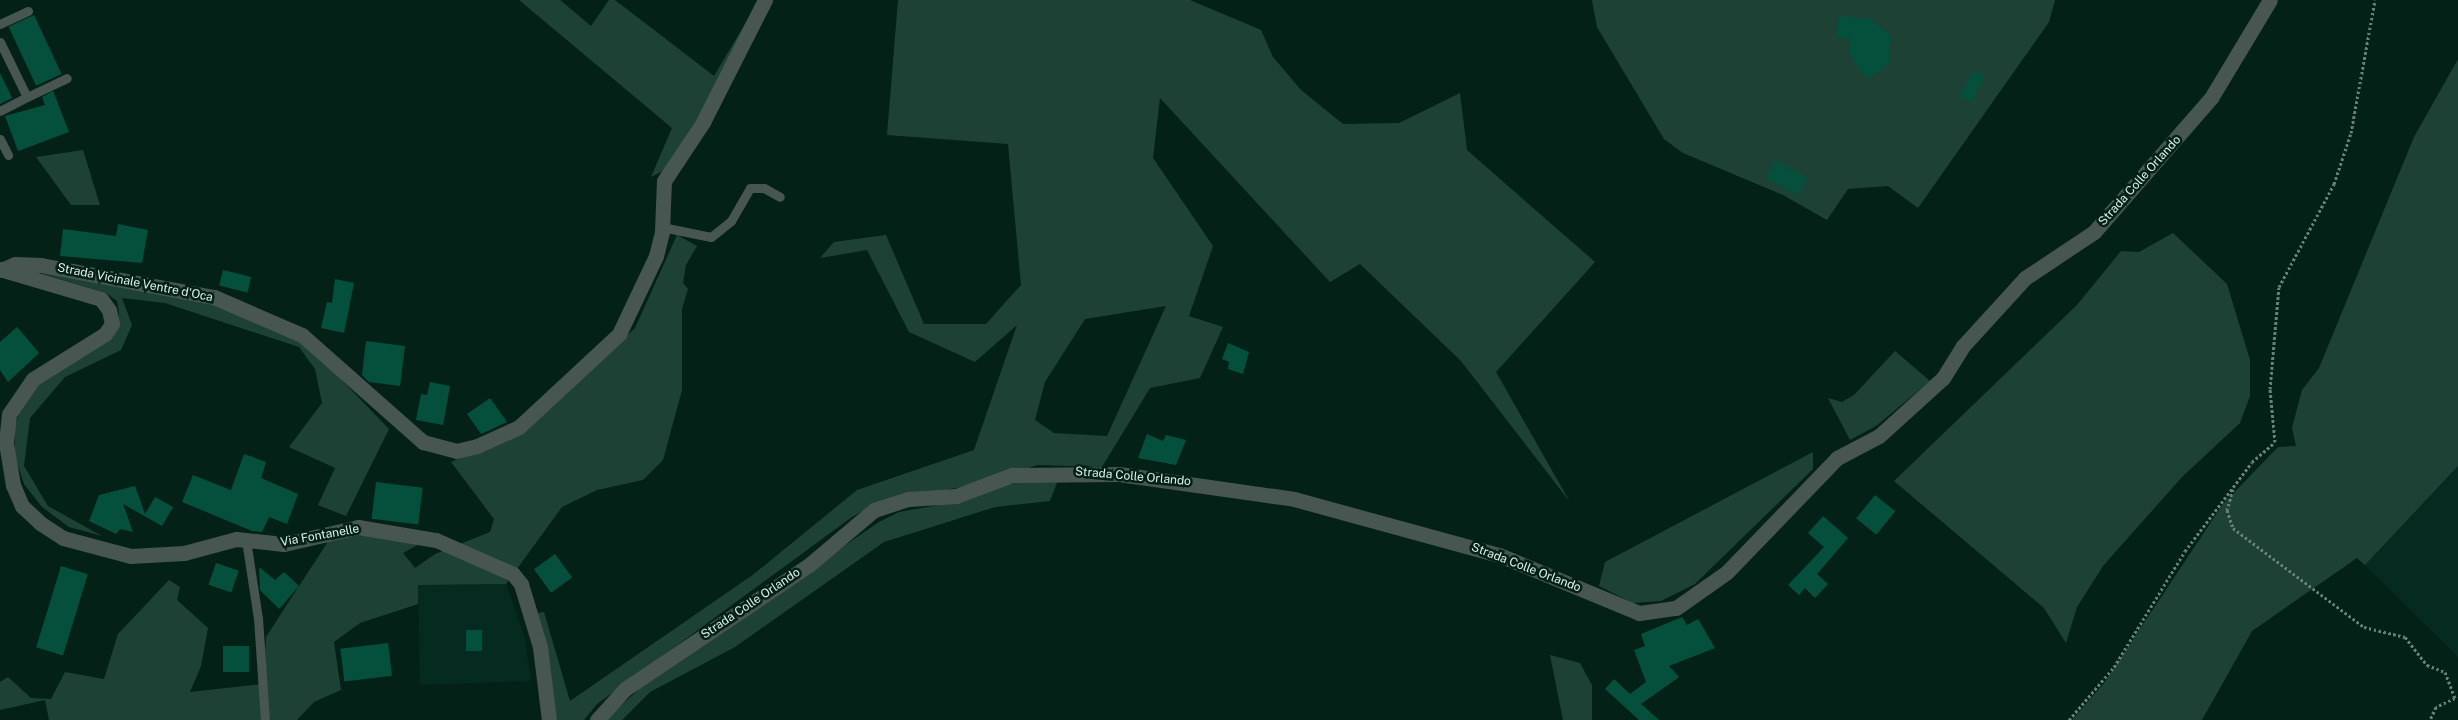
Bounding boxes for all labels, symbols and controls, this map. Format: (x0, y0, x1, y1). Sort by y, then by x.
street label: Strada Colle Orlando (2096, 133, 2184, 229)
street label: Strada Vicinale Ventre d'Oca (55, 261, 215, 305)
street label: Strada Colle Orlando (1074, 465, 1192, 489)
street label: Via Fontanelle (280, 522, 360, 550)
street label: Strada Colle Orlando (1469, 540, 1583, 596)
street label: Strada Colle Orlando (699, 566, 803, 642)

